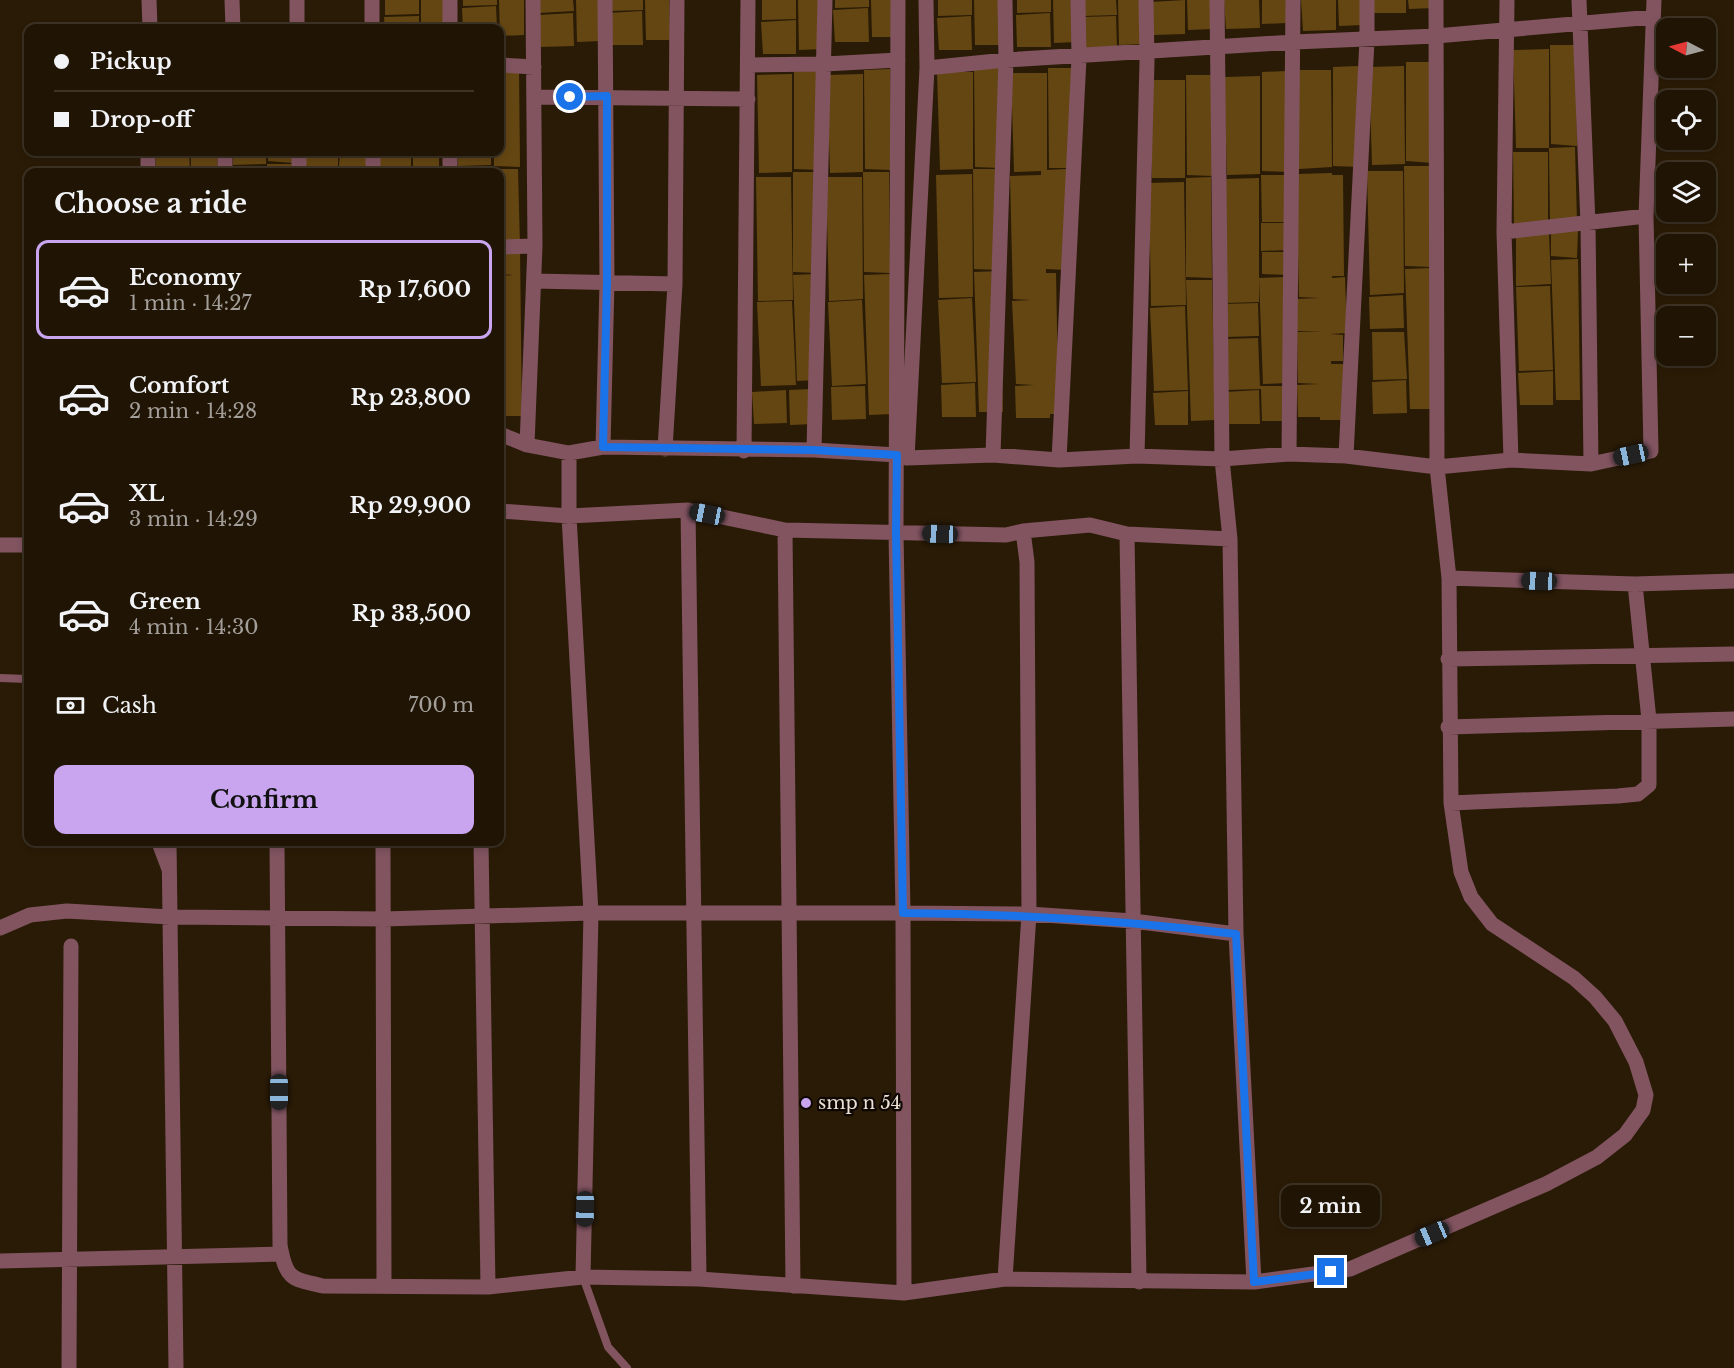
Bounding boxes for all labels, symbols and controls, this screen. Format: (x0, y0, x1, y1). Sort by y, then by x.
north arrow (1656, 18, 1716, 78)
map controls (1656, 18, 1716, 366)
text: Pickup (90, 48, 172, 75)
route start (556, 83, 583, 110)
button: locate (1656, 90, 1716, 150)
text: Drop-off (90, 106, 192, 133)
button: layers (1656, 162, 1716, 222)
text: Choose a ride (54, 187, 247, 220)
button: + (1656, 234, 1716, 294)
icon: car (57, 263, 111, 317)
text: Economy (129, 264, 241, 291)
text: Rp 17,600 (359, 276, 471, 303)
text: 1 min · 14:27 (129, 291, 252, 315)
button: − (1656, 306, 1716, 366)
icon: car (57, 371, 111, 425)
text: Comfort (129, 372, 229, 399)
text: Rp 23,800 (351, 384, 471, 411)
text: 2 min · 14:28 (129, 399, 257, 423)
car (1612, 442, 1650, 468)
icon: car (57, 479, 111, 533)
text: XL (129, 480, 164, 507)
text: Rp 29,900 (349, 492, 471, 519)
car (688, 502, 726, 526)
text: 3 min · 14:29 (129, 507, 258, 531)
car (922, 524, 958, 544)
car (1521, 571, 1557, 591)
icon: car (57, 587, 111, 641)
text: Green (129, 588, 201, 615)
text: Rp 33,500 (352, 600, 471, 627)
text: 4 min · 14:30 (129, 615, 259, 639)
icon: cash (54, 689, 87, 722)
text: Cash (102, 692, 157, 719)
text: 700 m (408, 693, 474, 717)
button: Confirm (54, 765, 474, 834)
car (270, 1074, 288, 1110)
place label: smp n 54 (818, 1092, 901, 1114)
marker: smp n 54 (799, 1096, 813, 1110)
callout: 2 min (1282, 1185, 1380, 1227)
car (576, 1191, 594, 1227)
text: 2 min (1299, 1194, 1362, 1218)
car (1412, 1219, 1452, 1249)
route end (1317, 1258, 1344, 1285)

